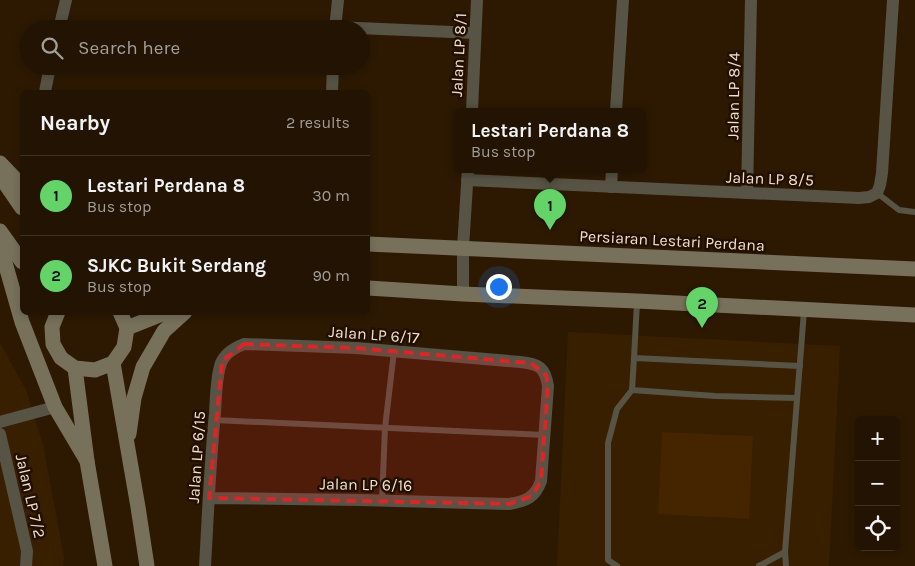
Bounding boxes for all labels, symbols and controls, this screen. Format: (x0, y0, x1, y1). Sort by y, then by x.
street label: Jalan LP 8/1 (447, 13, 470, 98)
search box (20, 20, 370, 75)
icon: search (38, 34, 66, 62)
text: Search here (78, 37, 180, 59)
street label: Jalan LP 8/4 (723, 52, 744, 140)
popup (454, 108, 646, 173)
text: Nearby (40, 111, 110, 135)
text: 2 results (286, 113, 350, 132)
text: Lestari Perdana 8 (471, 120, 629, 142)
text: Bus stop (471, 142, 535, 161)
street label: Jalan LP 8/5 (726, 167, 814, 190)
text: Lestari Perdana 8 (87, 175, 245, 197)
text: 1 (53, 186, 59, 205)
text: 30 m (312, 186, 350, 205)
pin: 1 (534, 189, 566, 230)
text: Bus stop (87, 197, 151, 216)
street label: Persiaran Lestari Perdana (579, 226, 765, 255)
text: SJKC Bukit Serdang (87, 255, 266, 277)
text: 2 (51, 266, 61, 285)
text: 90 m (312, 266, 350, 285)
your location (486, 274, 512, 300)
text: Bus stop (87, 277, 151, 296)
pin: 2 (686, 287, 718, 328)
street label: Jalan LP 6/17 (328, 322, 421, 347)
street label: Jalan LP 6/15 (184, 410, 209, 504)
map controls (855, 416, 900, 551)
button: + (855, 416, 900, 461)
street label: Jalan LP 7/2 (12, 452, 49, 540)
button: − (855, 461, 900, 506)
street label: Jalan LP 6/16 (320, 474, 412, 495)
button: locate (855, 506, 900, 551)

